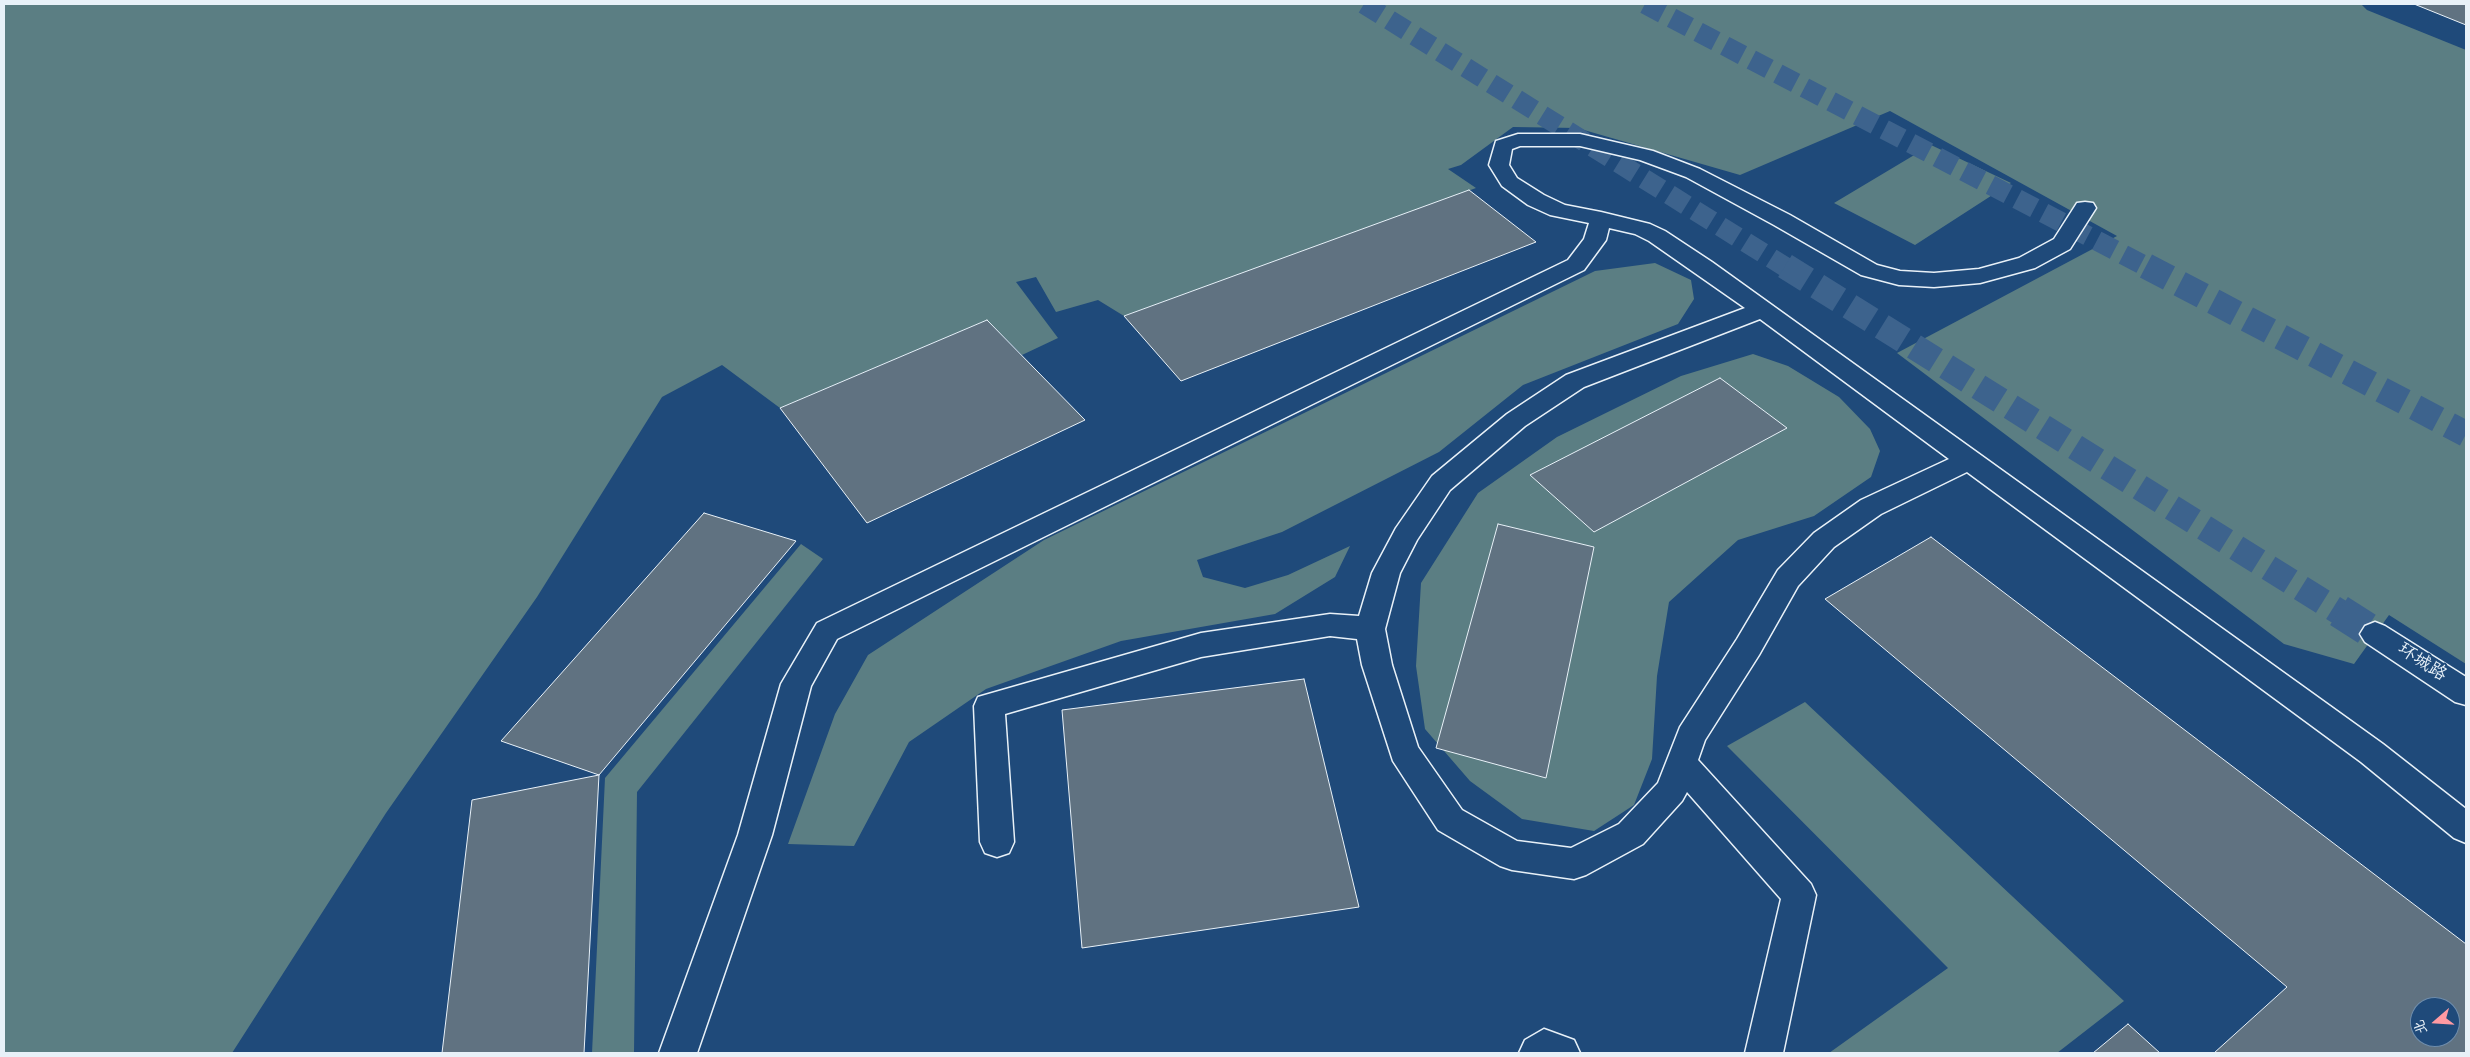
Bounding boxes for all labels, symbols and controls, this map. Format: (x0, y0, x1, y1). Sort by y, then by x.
street label: 环城路 (2392, 640, 2450, 688)
north arrow (2410, 997, 2460, 1047)
text: 北 (2410, 1017, 2433, 1036)

